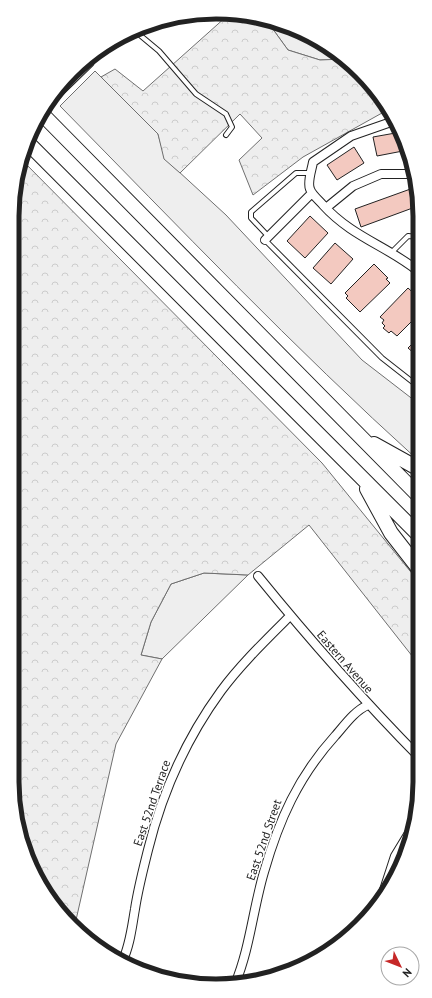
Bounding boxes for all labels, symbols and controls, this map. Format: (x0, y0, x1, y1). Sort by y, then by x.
street label: Eastern Avenue (314, 627, 377, 696)
street label: East 52nd Terrace (130, 758, 173, 848)
street label: East 52nd Street (243, 797, 284, 882)
north arrow (380, 946, 420, 986)
text: N (400, 965, 415, 980)

